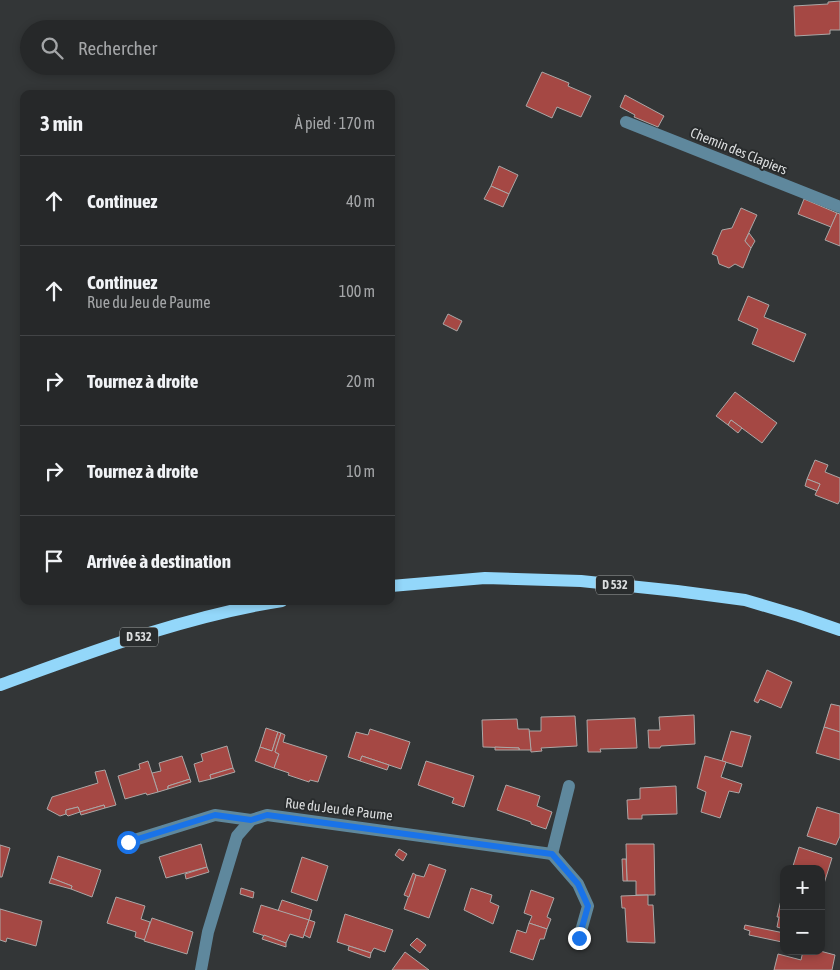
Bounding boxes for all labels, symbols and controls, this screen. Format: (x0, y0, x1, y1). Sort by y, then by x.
search box (20, 20, 395, 75)
icon: search (38, 34, 66, 62)
text: Rechercher (78, 37, 157, 59)
text: 3 min (40, 111, 83, 135)
text: À pied · 170 m (295, 114, 375, 132)
street label: Chemin des Clapiers (688, 124, 790, 178)
icon: ahead (40, 187, 68, 215)
text: Continuez (87, 190, 157, 212)
text: 40 m (346, 192, 375, 210)
text: Continuez (87, 271, 157, 293)
icon: ahead (40, 277, 68, 305)
text: 100 m (339, 282, 375, 300)
text: Rue du Jeu de Paume (87, 293, 211, 311)
icon: right (40, 367, 68, 395)
text: Tournez à droite (87, 370, 198, 392)
text: 20 m (346, 372, 375, 390)
icon: right (40, 457, 68, 485)
text: Tournez à droite (87, 460, 198, 482)
text: 10 m (346, 462, 375, 480)
icon: arrive (40, 547, 68, 575)
text: Arrivée à destination (87, 550, 231, 572)
road number: D 532 (596, 576, 634, 594)
road number: D 532 (120, 628, 158, 646)
street label: Rue du Jeu de Paume (284, 794, 394, 824)
route start (117, 831, 140, 854)
map controls (780, 865, 825, 955)
button: + (780, 865, 825, 910)
button: − (780, 910, 825, 955)
route end (568, 927, 591, 950)

